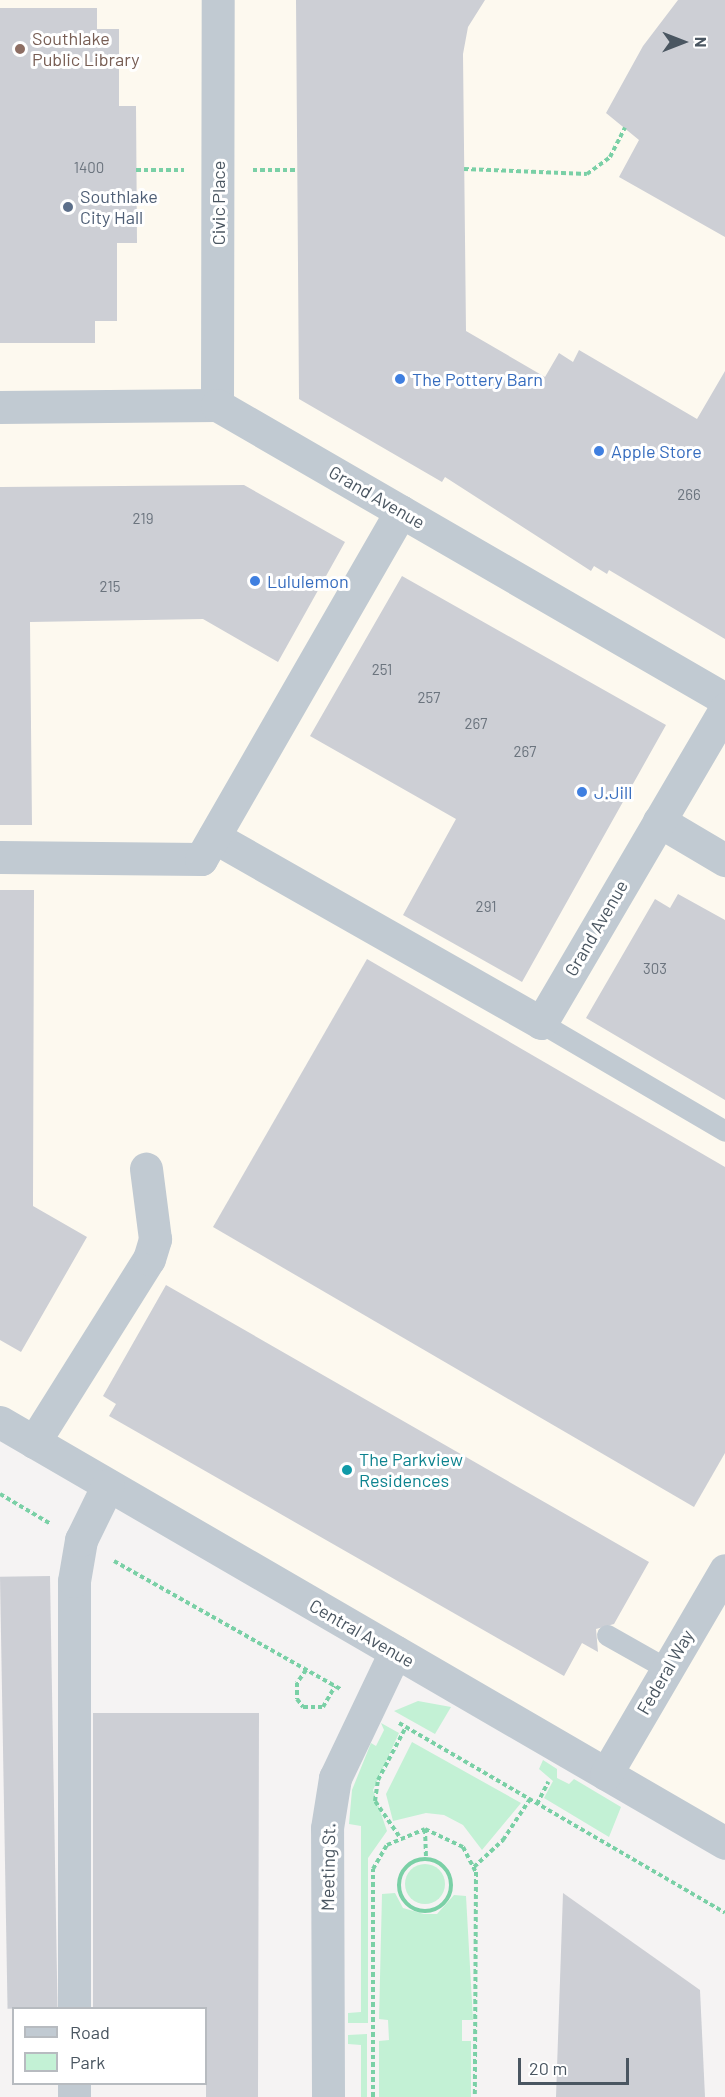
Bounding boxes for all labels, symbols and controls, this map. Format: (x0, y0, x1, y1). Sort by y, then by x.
north arrow (653, 12, 713, 72)
place label: Southlake Public Library (32, 28, 140, 70)
text: N (692, 37, 711, 47)
marker: Southlake Public Library (13, 42, 27, 56)
house number: 1400 (74, 159, 104, 177)
street label: Civic Place (207, 161, 229, 245)
place label: Southlake City Hall (80, 186, 158, 228)
marker: Southlake City Hall (61, 200, 75, 214)
place label: The Pottery Barn (412, 368, 543, 390)
marker: The Pottery Barn (393, 372, 407, 386)
place label: Apple Store (611, 440, 702, 462)
marker: Apple Store (592, 444, 606, 458)
street label: Grand Avenue (325, 461, 429, 533)
house number: 266 (677, 486, 701, 504)
house number: 219 (133, 510, 153, 528)
place label: Lululemon (267, 570, 349, 592)
marker: Lululemon (248, 574, 262, 588)
house number: 215 (100, 578, 120, 596)
house number: 251 (372, 661, 392, 679)
house number: 257 (418, 689, 440, 707)
house number: 267 (465, 715, 487, 733)
house number: 267 (514, 743, 536, 761)
place label: J.Jill (594, 781, 632, 803)
marker: J.Jill (575, 785, 589, 799)
street label: Grand Avenue (560, 876, 632, 980)
house number: 291 (476, 898, 496, 916)
house number: 303 (643, 960, 667, 978)
place label: The Parkview Residences (359, 1449, 463, 1492)
marker: The Parkview Residences (340, 1463, 354, 1477)
street label: Central Avenue (306, 1594, 418, 1672)
street label: Federal Way (632, 1626, 698, 1718)
street label: Meeting St. (316, 1823, 340, 1911)
legend (12, 2007, 207, 2085)
text: Road (70, 2021, 110, 2043)
scale bar (521, 2046, 632, 2084)
text: Park (70, 2051, 105, 2073)
text: 20 m (529, 2057, 567, 2079)

